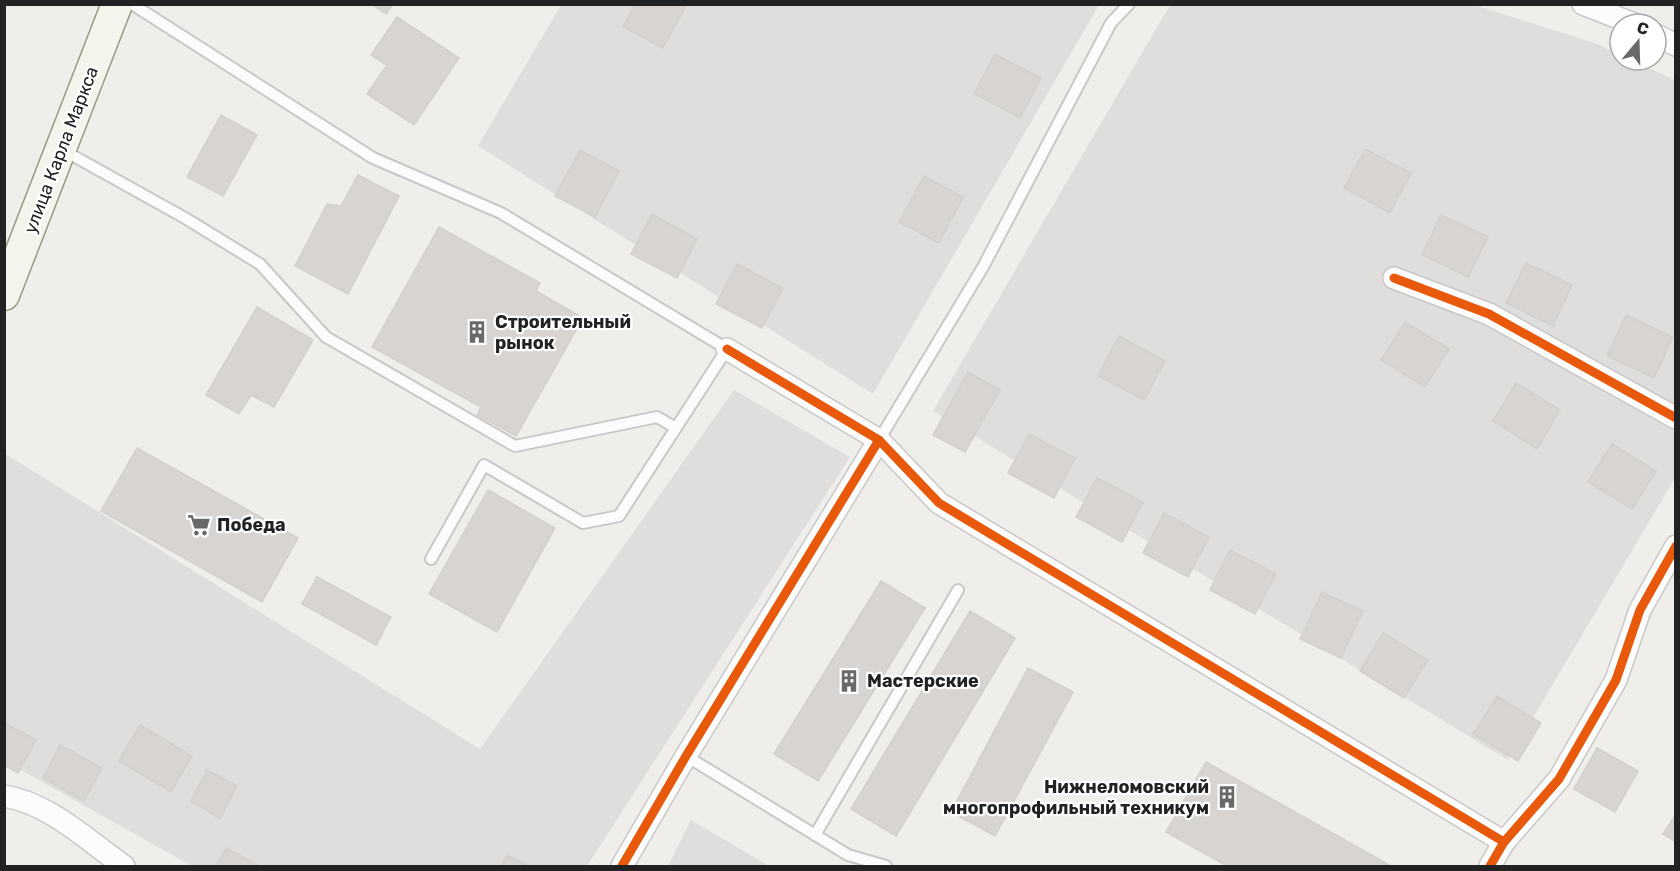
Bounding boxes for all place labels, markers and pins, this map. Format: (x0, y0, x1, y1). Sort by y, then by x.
place label: Строительный рынок (495, 311, 631, 354)
building icon: Строительный рынок (464, 319, 490, 345)
supermarket icon: Победа (186, 512, 212, 538)
place label: Победа (217, 514, 286, 536)
building icon: Мастерские (836, 668, 862, 694)
place label: Мастерские (867, 670, 979, 692)
place label: Нижнеломовский многопрофильный техникум (943, 776, 1209, 819)
building icon: Нижнеломовский многопрофильный техникум (1214, 784, 1240, 810)

